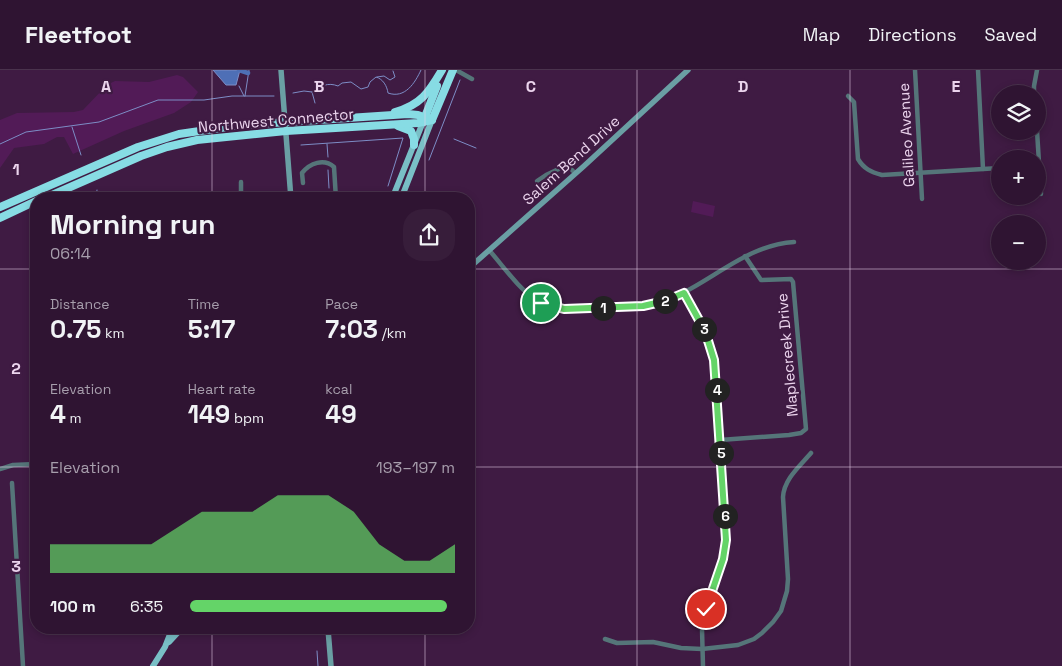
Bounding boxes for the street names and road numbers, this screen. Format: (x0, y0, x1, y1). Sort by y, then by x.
street label: Galileo Avenue (894, 82, 918, 188)
street label: Northwest Connector (197, 104, 355, 136)
street label: Salem Bend Drive (518, 111, 624, 209)
street label: Maplecreek Drive (772, 292, 802, 417)

